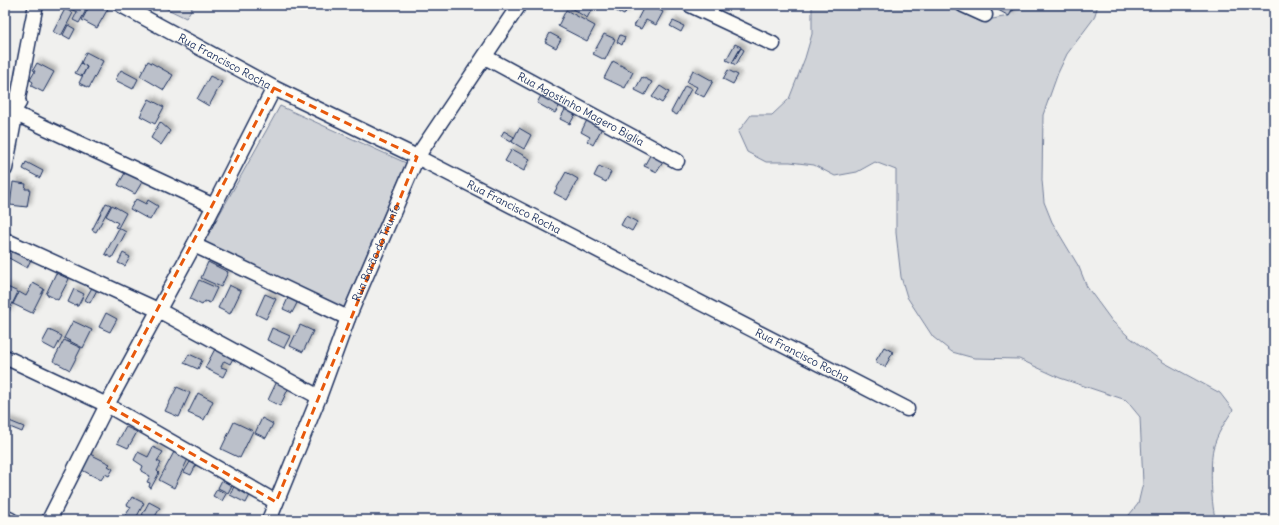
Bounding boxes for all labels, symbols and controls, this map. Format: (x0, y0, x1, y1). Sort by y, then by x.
street label: Rua Francisco Rocha (176, 30, 274, 92)
street label: Rua Agostinho Magero Biglia (515, 69, 647, 149)
street label: Rua Francisco Rocha (465, 177, 563, 237)
street label: Rua Barão do Triunfo (349, 202, 403, 304)
street label: Rua Francisco Rocha (753, 325, 852, 385)

